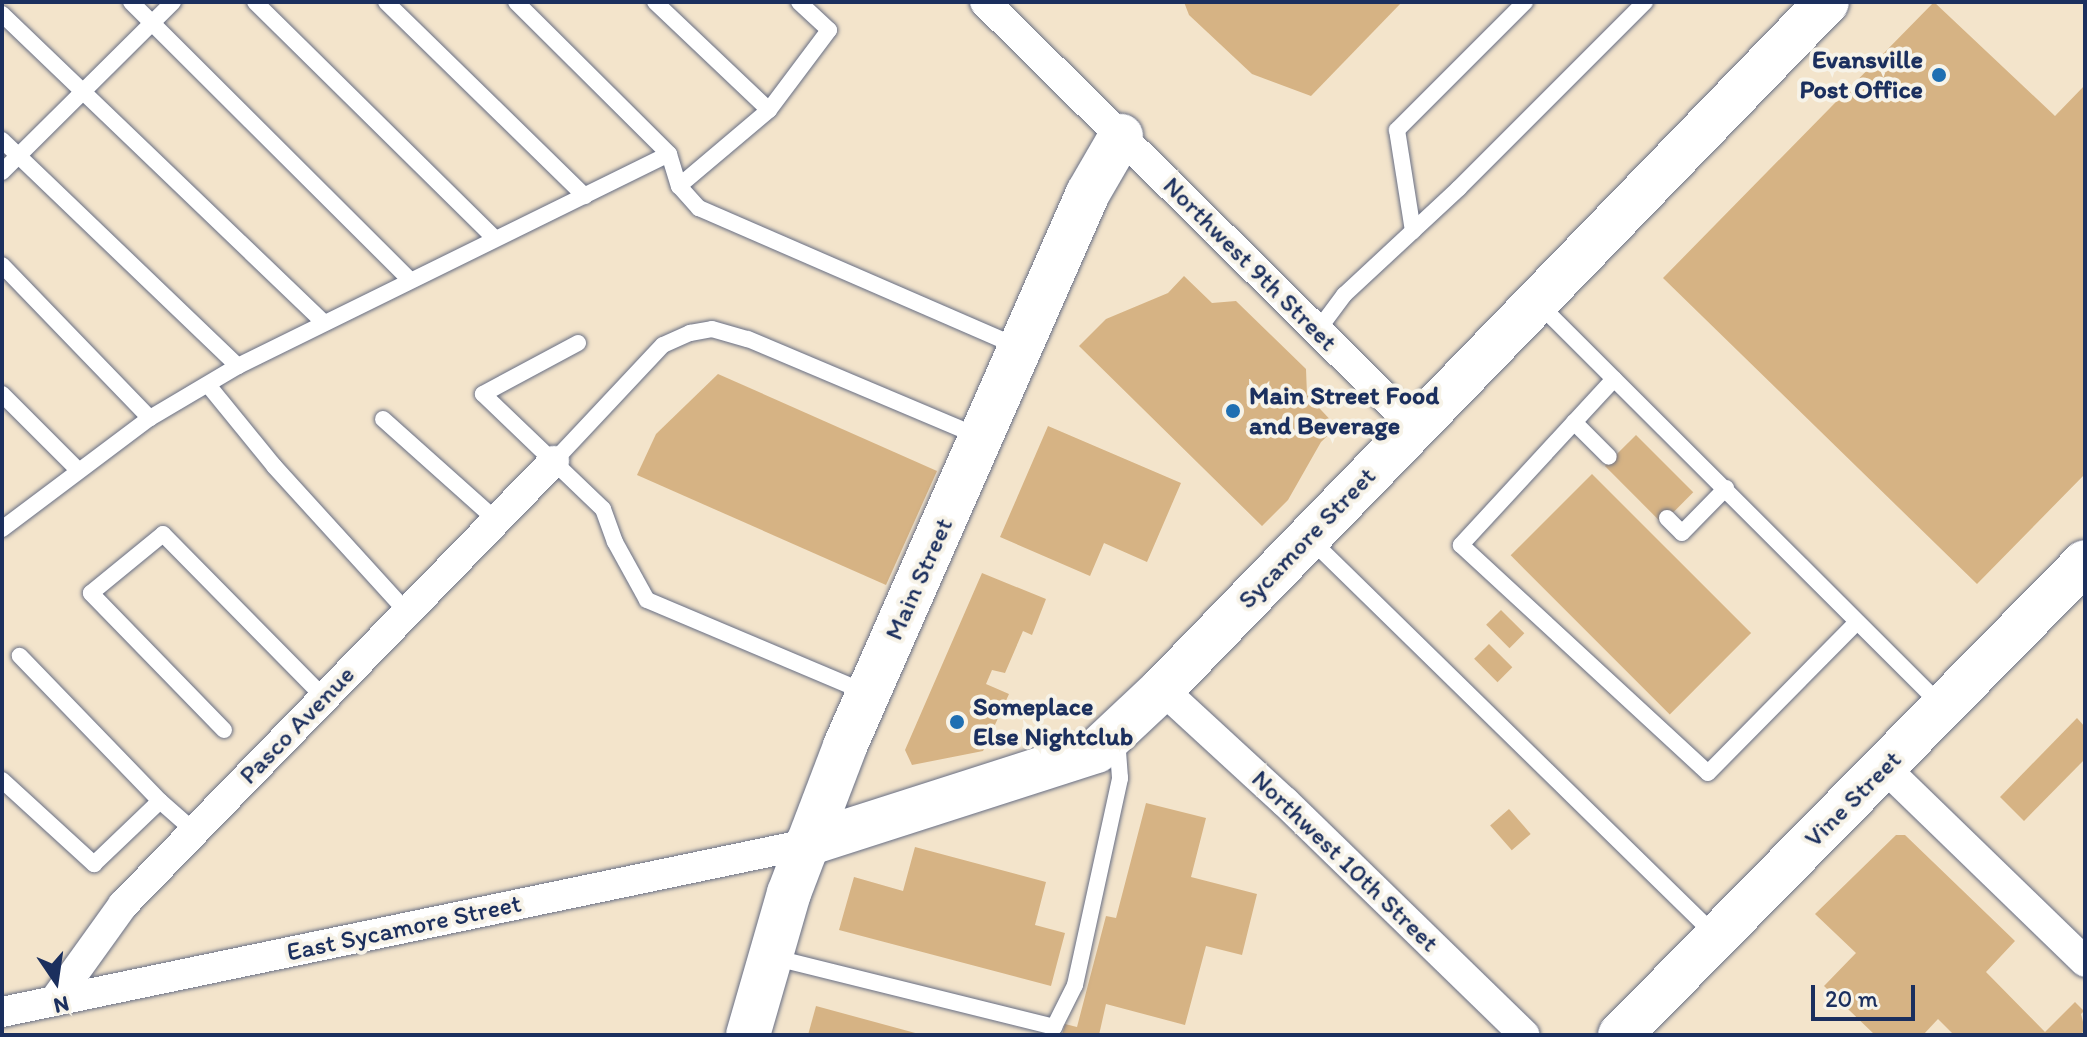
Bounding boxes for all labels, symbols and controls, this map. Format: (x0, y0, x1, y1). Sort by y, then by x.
place label: Evansville Post Office (1799, 44, 1923, 106)
marker: Evansville Post Office (1930, 66, 1948, 84)
street label: Northwest 9th Street (1157, 171, 1343, 357)
place label: Main Street Food and Beverage (1249, 380, 1438, 442)
marker: Main Street Food and Beverage (1224, 402, 1242, 420)
street label: Sycamore Street (1232, 461, 1382, 615)
street label: Main Street (878, 513, 960, 645)
street label: Pasco Avenue (233, 660, 361, 790)
place label: Someplace Else Nightclub (973, 691, 1132, 752)
marker: Someplace Else Nightclub (948, 713, 966, 731)
street label: Vine Street (1798, 744, 1908, 854)
street label: Northwest 10th Street (1245, 764, 1445, 958)
street label: East Sycamore Street (284, 888, 524, 968)
north arrow (16, 941, 96, 1021)
scale bar (1815, 969, 1919, 1019)
text: 20 m (1825, 984, 1878, 1013)
text: N (51, 990, 72, 1020)

